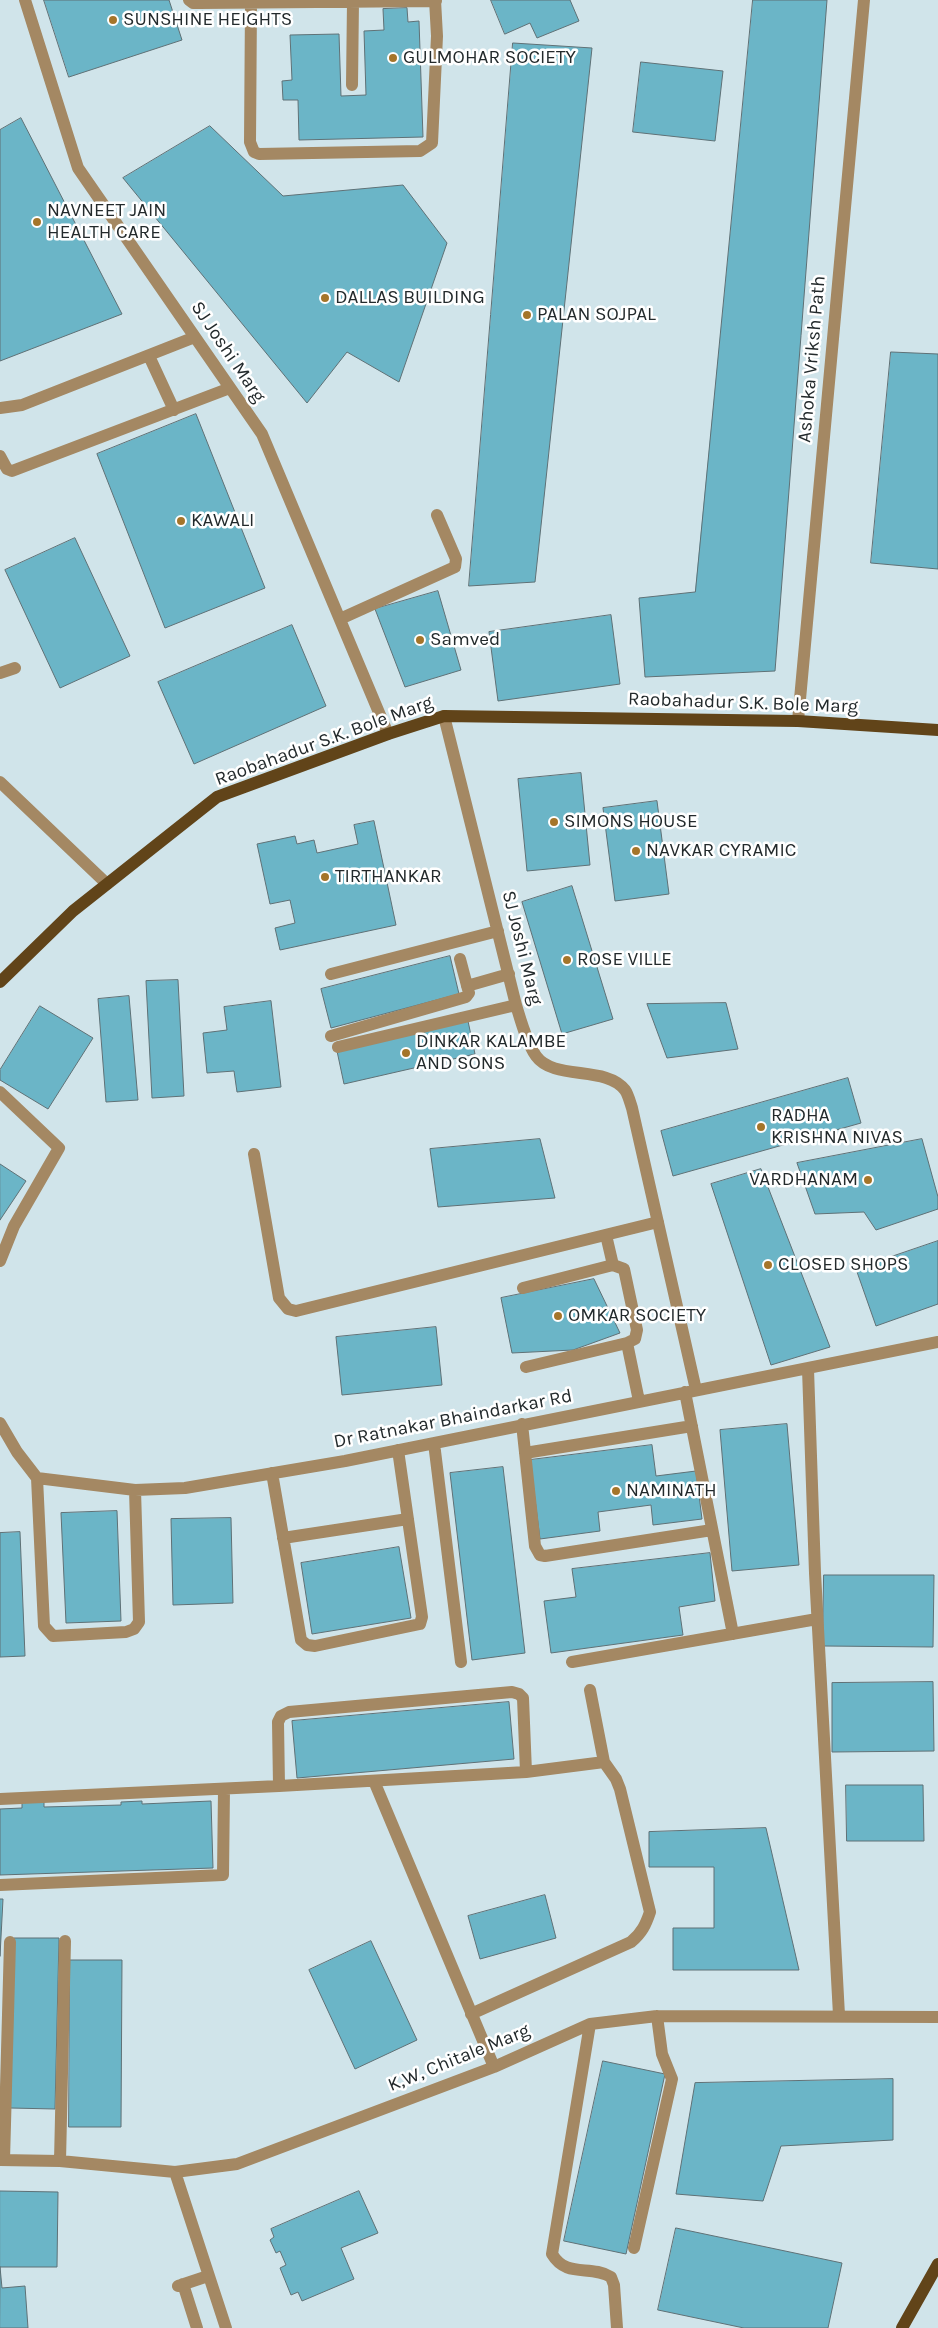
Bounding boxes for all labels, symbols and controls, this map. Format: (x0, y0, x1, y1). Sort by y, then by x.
place label: SUNSHINE HEIGHTS (123, 9, 292, 31)
marker: SUNSHINE HEIGHTS (107, 14, 119, 26)
place label: GULMOHAR SOCIETY (403, 47, 576, 69)
marker: GULMOHAR SOCIETY (387, 52, 399, 64)
place label: NAVNEET JAIN HEALTH CARE (47, 200, 166, 244)
marker: NAVNEET JAIN HEALTH CARE (31, 216, 43, 228)
street label: Ashoka Vriksh Path (793, 275, 831, 443)
place label: DALLAS BUILDING (335, 287, 485, 309)
marker: DALLAS BUILDING (319, 292, 331, 304)
street label: SJ Joshi Marg (186, 297, 270, 407)
place label: PALAN SOJPAL (537, 304, 656, 326)
marker: PALAN SOJPAL (521, 309, 533, 321)
place label: KAWALI (191, 510, 254, 532)
marker: KAWALI (175, 515, 187, 527)
place label: Samved (430, 629, 500, 651)
marker: Samved (414, 634, 426, 646)
street label: Raobahadur S.K. Bole Marg (628, 688, 858, 718)
street label: Raobahadur S.K. Bole Marg (212, 691, 436, 791)
place label: SIMONS HOUSE (564, 811, 698, 833)
marker: SIMONS HOUSE (548, 816, 560, 828)
place label: NAVKAR CYRAMIC (646, 840, 796, 862)
marker: NAVKAR CYRAMIC (630, 845, 642, 857)
place label: TIRTHANKAR (335, 866, 442, 888)
marker: TIRTHANKAR (319, 871, 331, 883)
street label: SJ Joshi Marg (497, 888, 547, 1008)
place label: ROSE VILLE (577, 949, 672, 971)
marker: ROSE VILLE (561, 954, 573, 966)
place label: DINKAR KALAMBE AND SONS (416, 1031, 566, 1075)
marker: DINKAR KALAMBE AND SONS (400, 1047, 412, 1059)
place label: RADHA KRISHNA NIVAS (771, 1105, 903, 1149)
marker: RADHA KRISHNA NIVAS (755, 1121, 767, 1133)
place label: VARDHANAM (749, 1169, 858, 1191)
marker: VARDHANAM (862, 1174, 874, 1186)
place label: CLOSED SHOPS (778, 1254, 908, 1276)
marker: CLOSED SHOPS (762, 1259, 774, 1271)
place label: OMKAR SOCIETY (568, 1305, 706, 1327)
marker: OMKAR SOCIETY (552, 1310, 564, 1322)
street label: Dr Ratnakar Bhaindarkar Rd (332, 1385, 574, 1453)
place label: NAMINATH (626, 1480, 717, 1502)
marker: NAMINATH (610, 1485, 622, 1497)
street label: K,W, Chitale Marg (385, 2019, 533, 2097)

